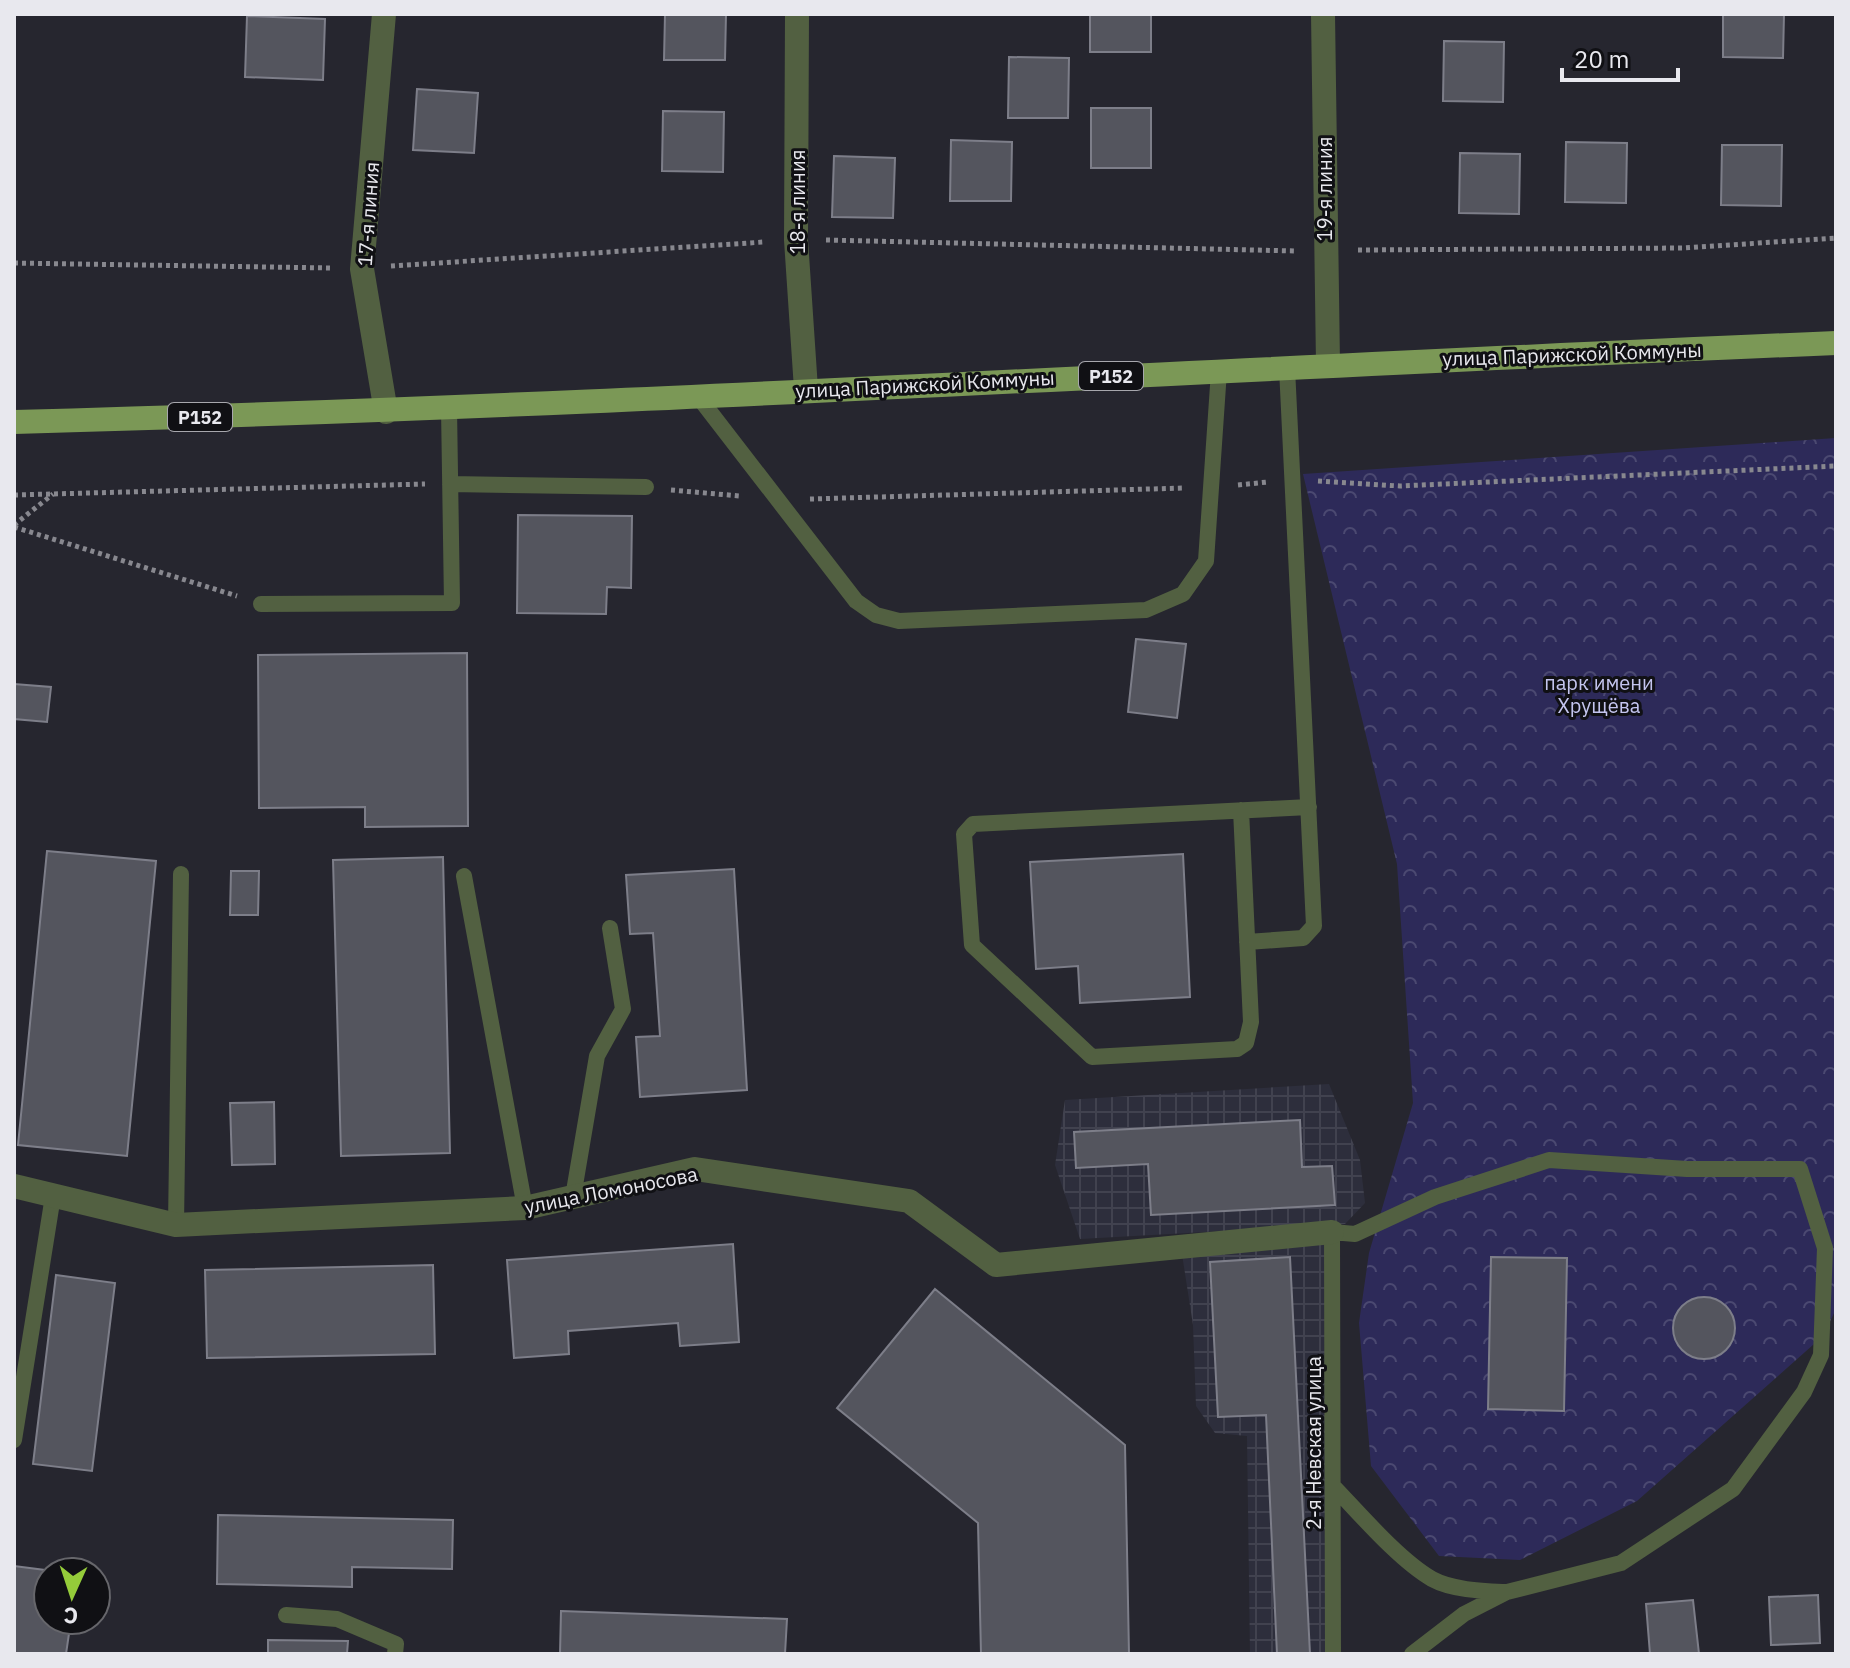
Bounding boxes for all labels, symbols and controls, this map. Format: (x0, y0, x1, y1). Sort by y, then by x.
scale bar (1562, 32, 1678, 82)
text: 20 m (1574, 43, 1629, 75)
street label: 19-я линия (1311, 137, 1338, 241)
street label: 18-я линия (784, 150, 811, 254)
street label: 17-я линия (351, 161, 385, 267)
street label: улица Парижской Коммуны (1442, 336, 1702, 372)
road number: Р152 (1079, 362, 1143, 390)
street label: улица Парижской Коммуны (795, 364, 1055, 404)
road number: Р152 (168, 403, 232, 431)
park label: парк имени Хрущёва (1544, 669, 1654, 719)
street label: улица Ломоносова (522, 1160, 700, 1220)
street label: 2-я Невская улица (1300, 1356, 1327, 1530)
north arrow (32, 1556, 112, 1636)
text: С (63, 1602, 79, 1631)

